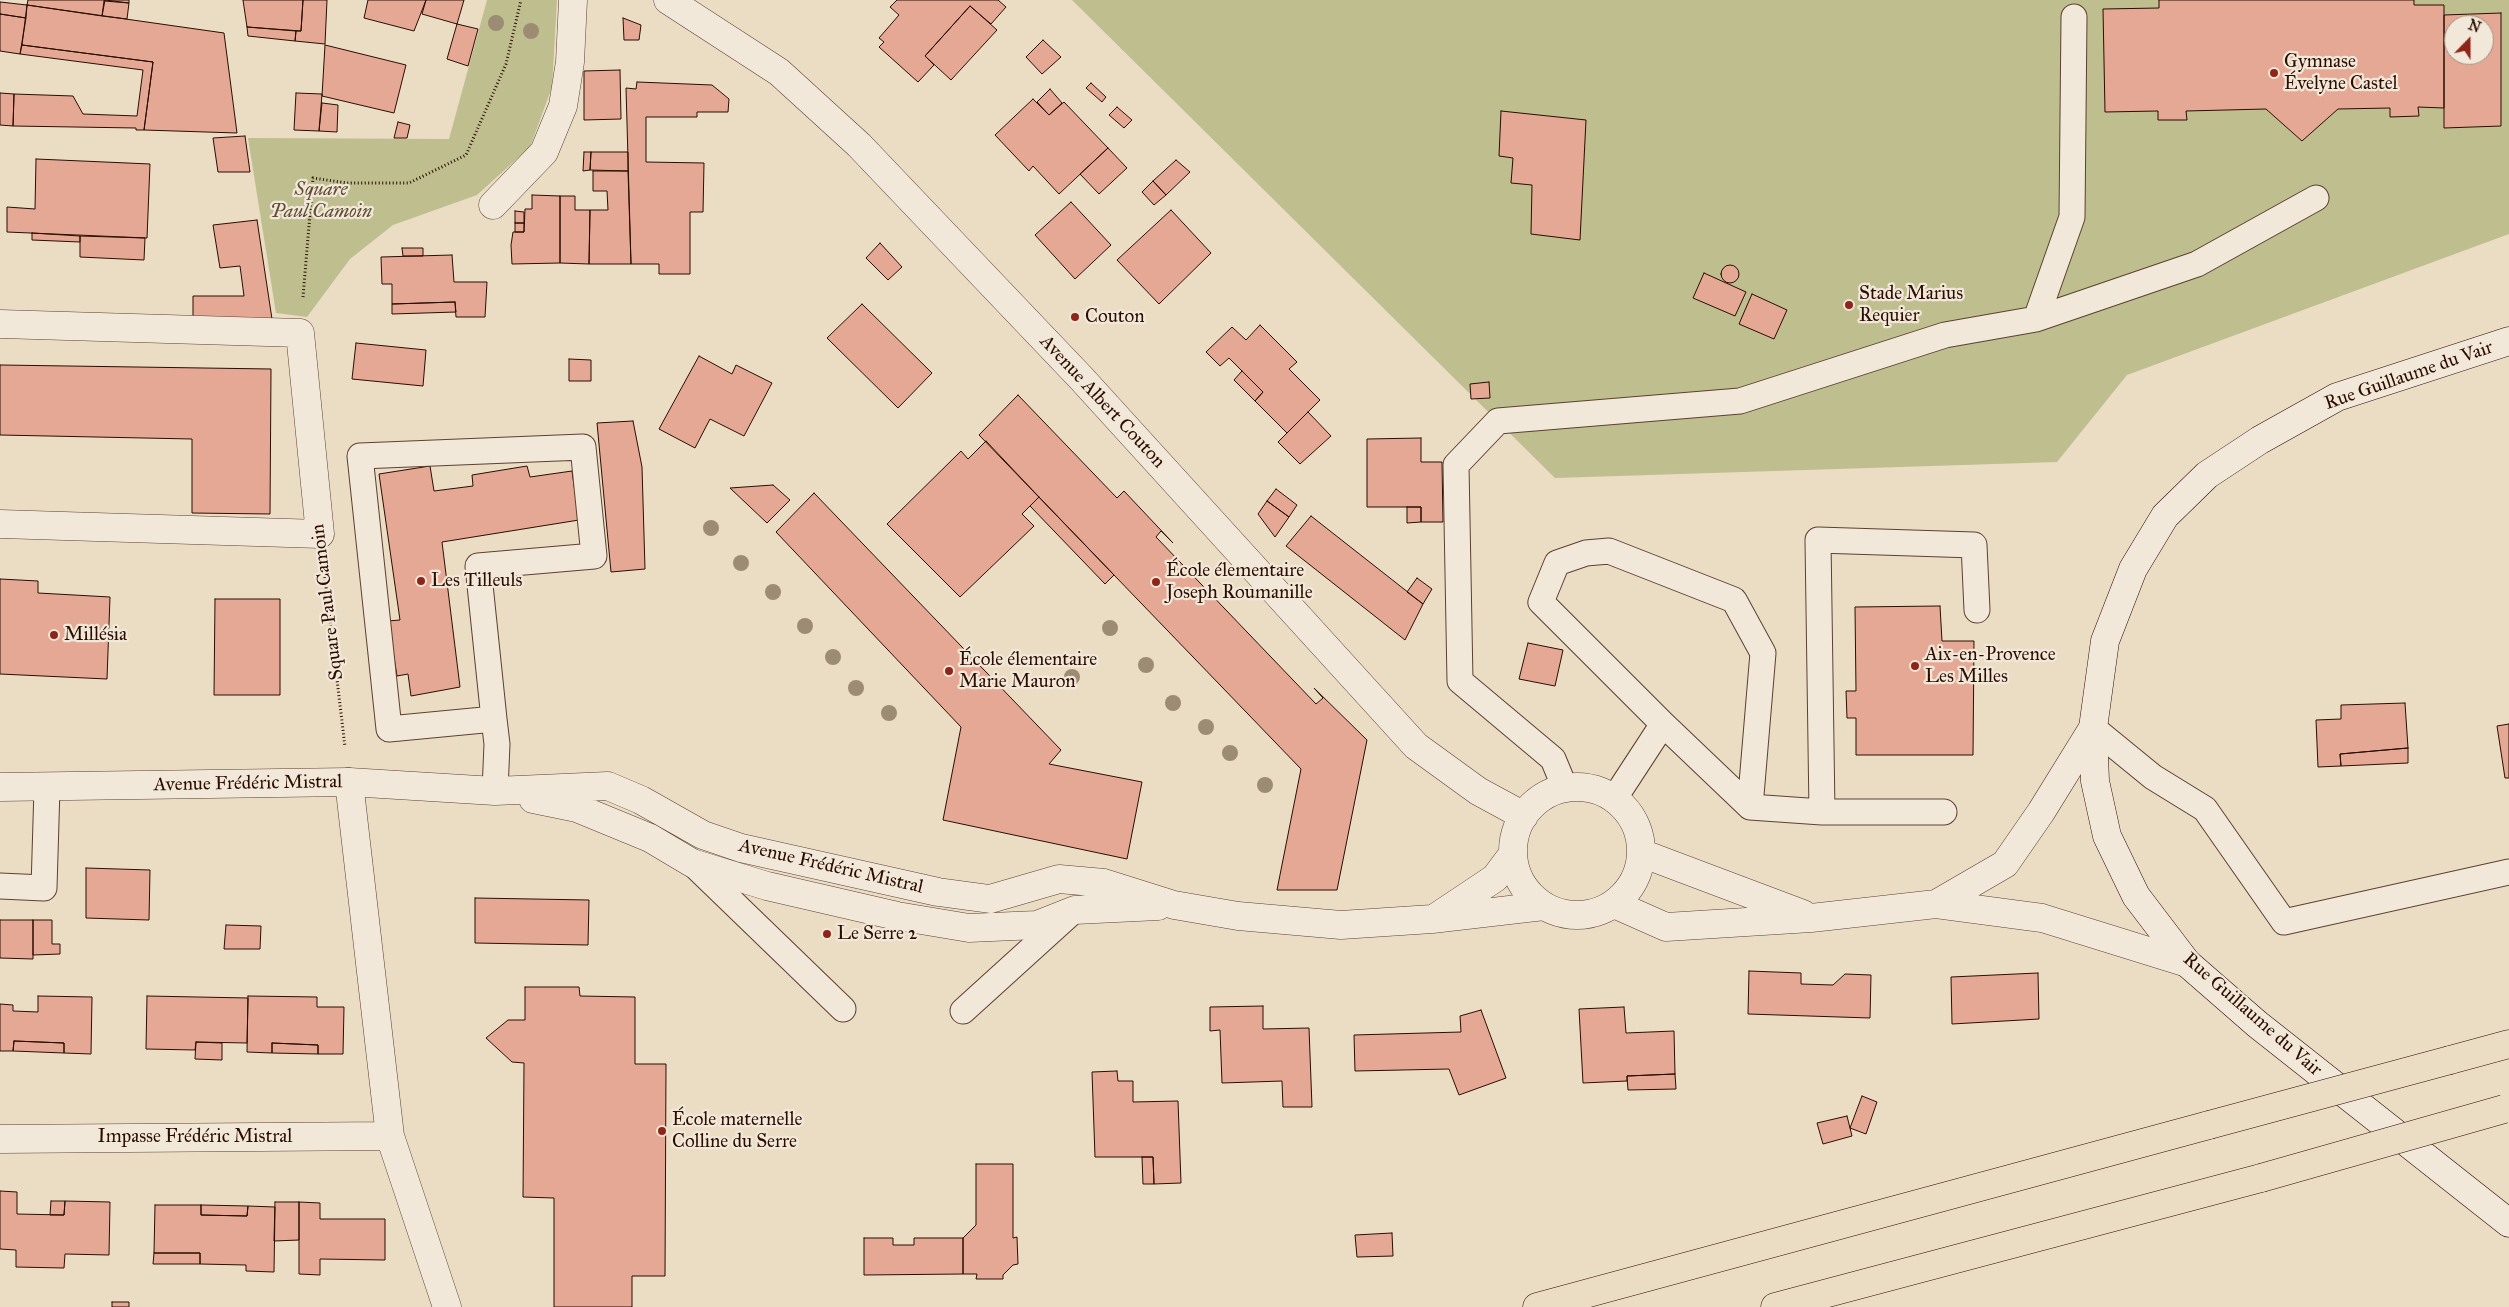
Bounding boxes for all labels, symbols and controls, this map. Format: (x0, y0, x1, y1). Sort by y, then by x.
north arrow (2444, 15, 2494, 65)
text: N (2466, 16, 2483, 37)
place label: Gymnase Évelyne Castel (2284, 51, 2398, 95)
marker: Gymnase Évelyne Castel (2268, 67, 2280, 79)
park label: Square Paul Camoin (270, 179, 372, 223)
place label: Stade Marius Requier (1859, 283, 1963, 327)
marker: Stade Marius Requier (1843, 299, 1855, 311)
place label: Couton (1085, 306, 1145, 328)
marker: Couton (1069, 311, 1081, 323)
street label: Avenue Albert Couton (1034, 331, 1170, 473)
street label: Rue Guillaume du Vair (2322, 336, 2496, 416)
street label: Square Paul Camoin (307, 523, 349, 681)
place label: École élementaire Joseph Roumanille (1166, 560, 1313, 604)
place label: Les Tilleuls (431, 570, 523, 592)
marker: Les Tilleuls (415, 575, 427, 587)
marker: École élementaire Joseph Roumanille (1150, 576, 1162, 588)
place label: Millésia (64, 624, 127, 646)
marker: Millésia (48, 629, 60, 641)
place label: Aix-en-Provence Les Milles (1925, 644, 2056, 688)
place label: École élementaire Marie Mauron (959, 649, 1097, 693)
marker: Aix-en-Provence Les Milles (1909, 660, 1921, 672)
marker: École élementaire Marie Mauron (943, 665, 955, 677)
street label: Avenue Frédéric Mistral (154, 771, 342, 797)
street label: Avenue Frédéric Mistral (737, 835, 925, 899)
place label: Le Serre 2 (837, 923, 917, 945)
marker: Le Serre 2 (821, 928, 833, 940)
street label: Rue Guillaume du Vair (2178, 948, 2326, 1082)
place label: École maternelle Colline du Serre (672, 1109, 802, 1153)
marker: École maternelle Colline du Serre (656, 1125, 668, 1137)
street label: Impasse Frédéric Mistral (98, 1126, 292, 1148)

